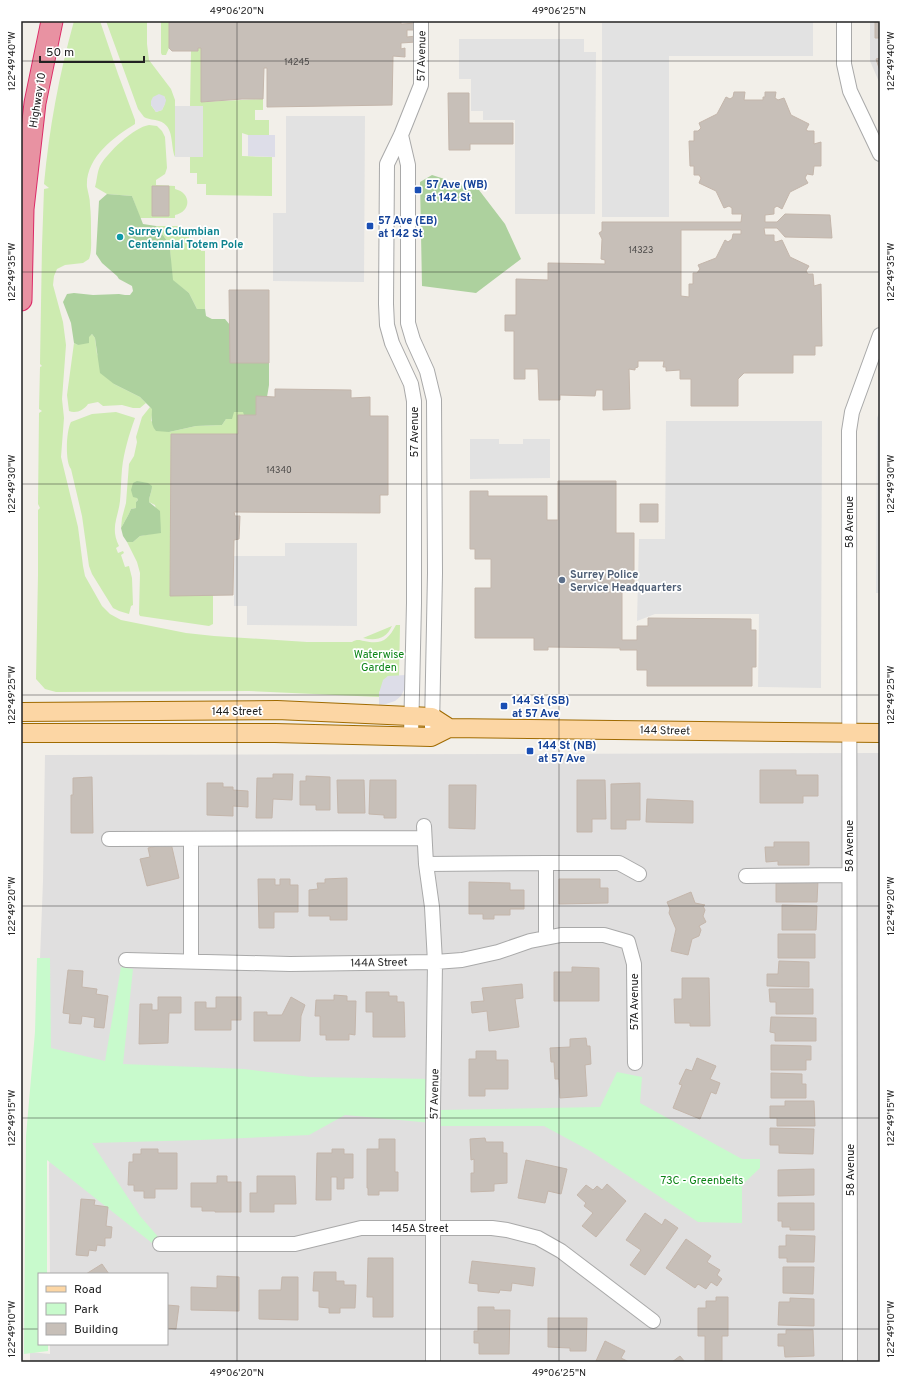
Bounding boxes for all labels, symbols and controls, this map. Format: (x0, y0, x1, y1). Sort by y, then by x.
text: 49°06'20"N (210, 5, 264, 18)
text: 49°06'25"N (532, 5, 586, 18)
street label: 57 Avenue (415, 30, 429, 82)
text: 122°49'40"W (6, 31, 19, 91)
text: 122°49'40"W (885, 31, 898, 91)
scale bar (40, 38, 144, 64)
text: 50 m (46, 45, 74, 61)
house number: 14245 (284, 57, 310, 68)
street label: Highway 10 (27, 71, 49, 129)
place label: 57 Ave (WB) at 142 St (426, 178, 488, 205)
marker: 57 Ave (WB) at 142 St (413, 185, 423, 195)
place label: 57 Ave (EB) at 142 St (378, 214, 437, 241)
marker: 57 Ave (EB) at 142 St (365, 221, 375, 231)
place label: Surrey Columbian Centennial Totem Pole (128, 225, 243, 252)
marker: Surrey Columbian Centennial Totem Pole (115, 232, 125, 242)
text: 122°49'35"W (6, 243, 19, 301)
text: 122°49'35"W (885, 243, 898, 301)
house number: 14323 (629, 245, 653, 256)
street label: 57 Avenue (408, 406, 422, 457)
text: 122°49'30"W (6, 454, 19, 514)
text: 122°49'30"W (885, 454, 898, 514)
house number: 14340 (266, 465, 292, 476)
street label: 58 Avenue (843, 496, 857, 548)
place label: Surrey Police Service Headquarters (570, 568, 682, 595)
marker: Surrey Police Service Headquarters (557, 575, 567, 585)
park label: Waterwise Garden (354, 648, 404, 675)
text: 122°49'25"W (6, 666, 19, 725)
text: 122°49'25"W (885, 666, 898, 725)
place label: 144 St (SB) at 57 Ave (512, 694, 569, 721)
marker: 144 St (SB) at 57 Ave (499, 701, 509, 711)
street label: 144 Street (212, 705, 262, 719)
street label: 144 Street (640, 724, 690, 738)
place label: 144 St (NB) at 57 Ave (538, 739, 596, 766)
marker: 144 St (NB) at 57 Ave (525, 746, 535, 756)
street label: 58 Avenue (843, 820, 857, 872)
text: 122°49'20"W (6, 876, 19, 936)
text: 122°49'20"W (885, 876, 898, 936)
street label: 144A Street (350, 956, 408, 970)
street label: 57A Avenue (628, 973, 642, 1031)
street label: 57 Avenue (428, 1068, 442, 1120)
text: 122°49'15"W (6, 1090, 19, 1146)
text: 122°49'15"W (885, 1090, 898, 1146)
street label: 58 Avenue (844, 1144, 858, 1196)
park label: 73C - Greenbelts (660, 1174, 744, 1188)
street label: 145A Street (391, 1222, 449, 1236)
legend (38, 1273, 168, 1345)
text: Road (74, 1282, 102, 1298)
text: 122°49'10"W (6, 1301, 19, 1357)
text: 122°49'10"W (885, 1301, 898, 1357)
text: Park (74, 1302, 99, 1318)
text: Building (74, 1322, 118, 1338)
text: 49°06'20"N (210, 1367, 264, 1380)
text: 49°06'25"N (532, 1367, 586, 1380)

